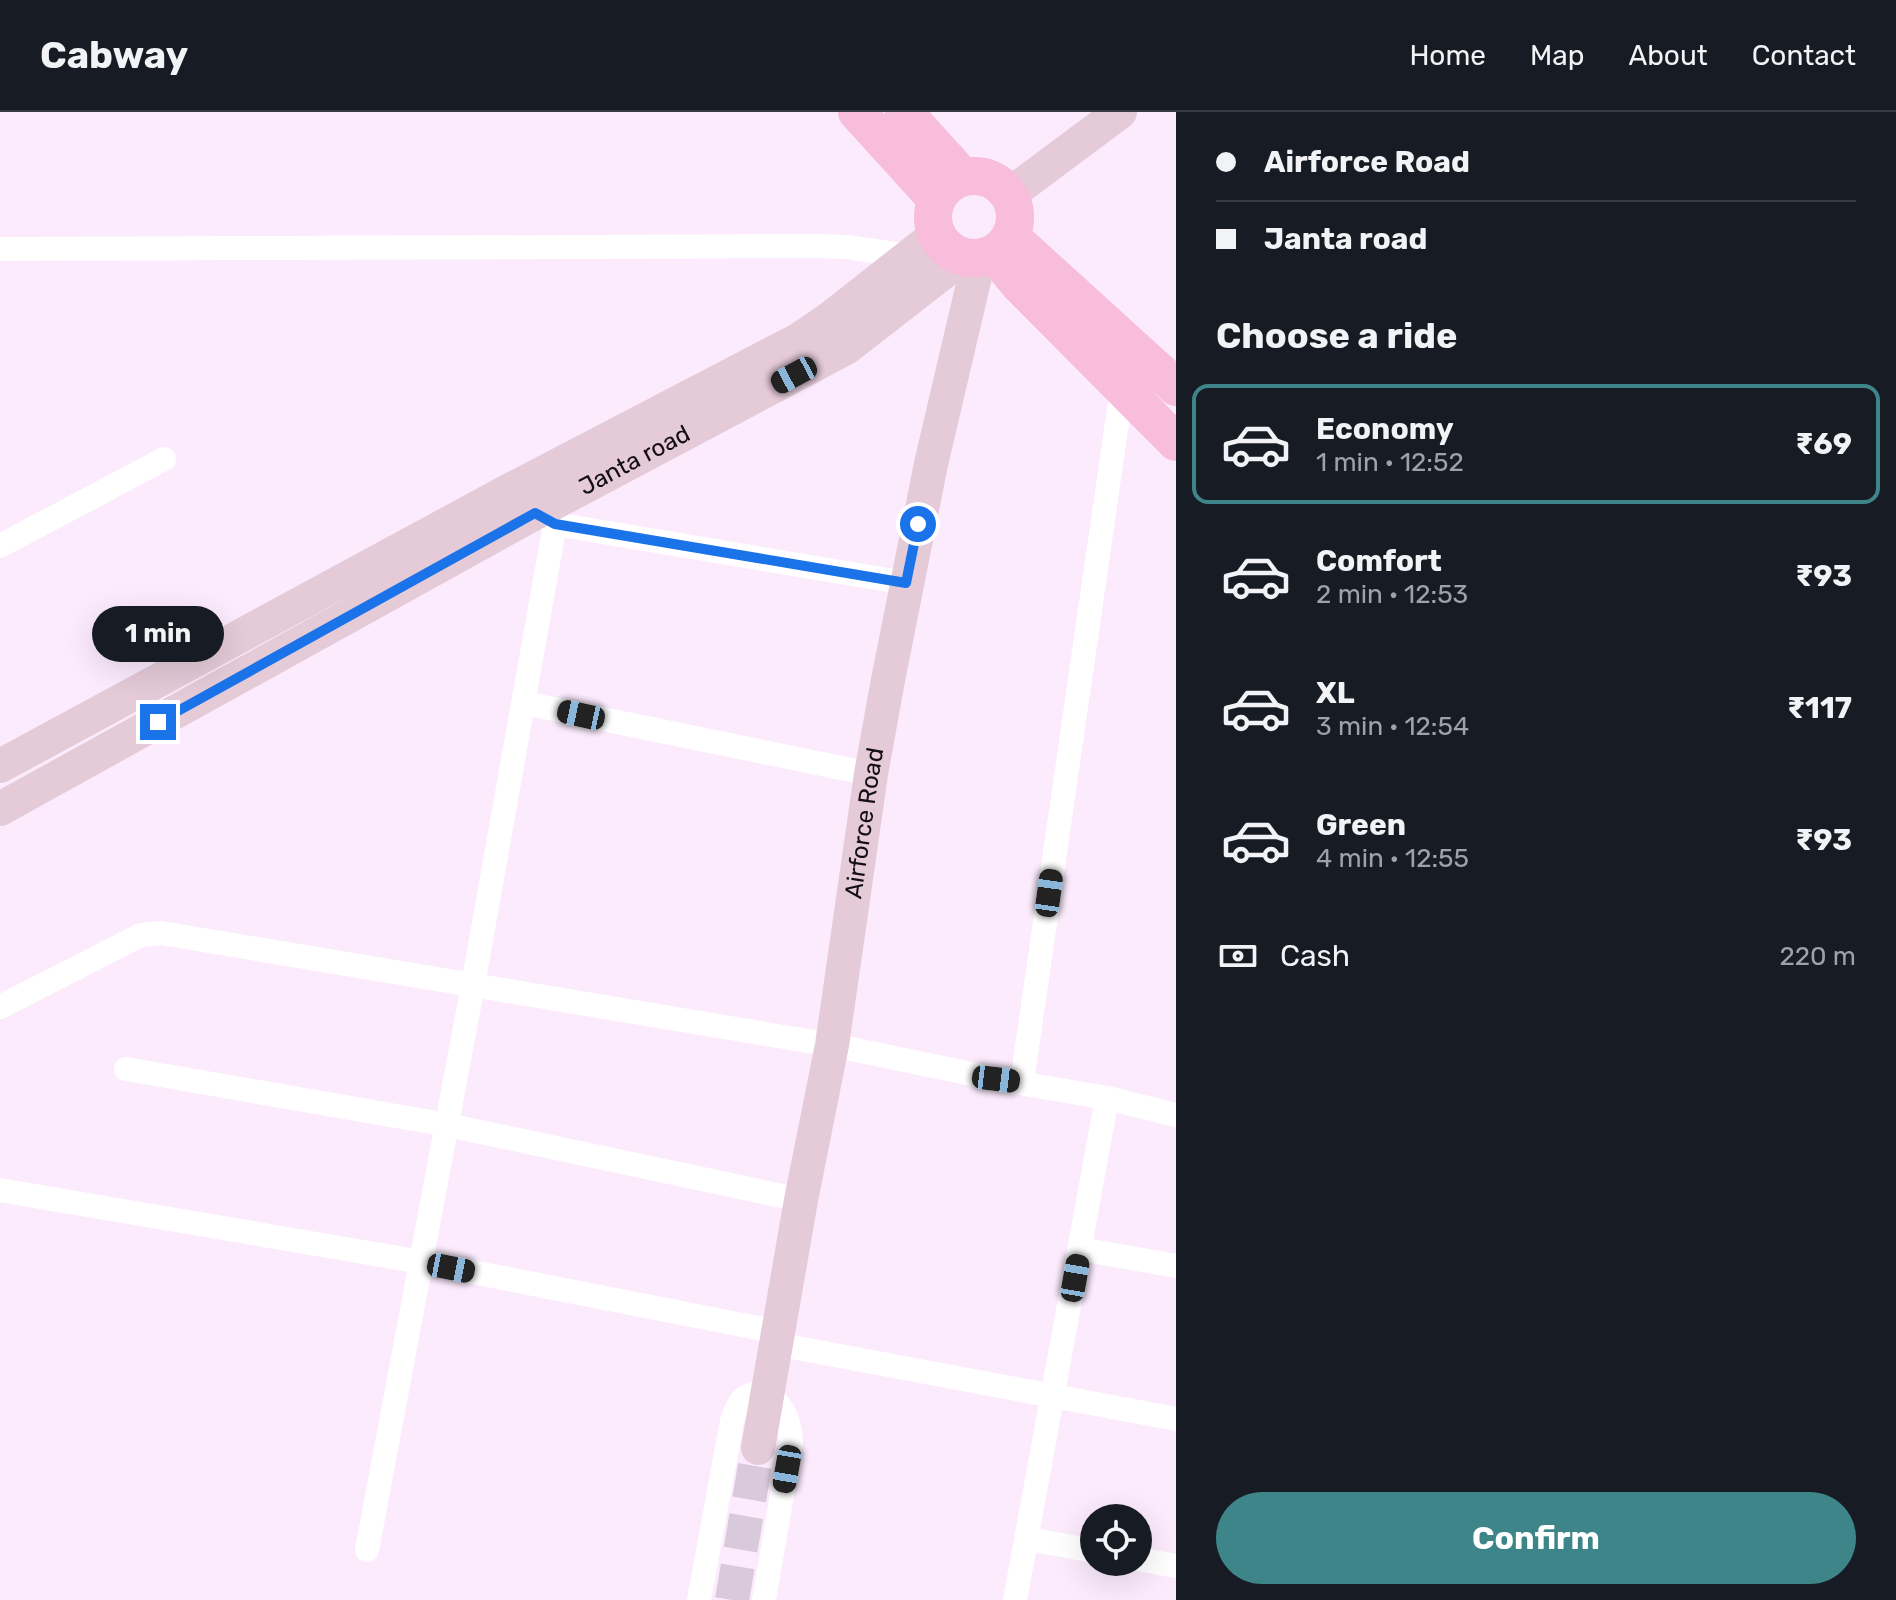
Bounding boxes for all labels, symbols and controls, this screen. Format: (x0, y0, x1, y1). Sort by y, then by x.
text: Cabway (40, 32, 188, 78)
text: Home (1409, 39, 1486, 72)
text: Map (1530, 39, 1584, 72)
text: About (1628, 39, 1708, 72)
text: Contact (1752, 39, 1856, 72)
text: Airforce Road (1264, 144, 1470, 180)
text: Janta road (1264, 221, 1427, 257)
text: Choose a ride (1216, 314, 1457, 357)
car (767, 353, 821, 397)
icon: car (1220, 408, 1292, 480)
text: Economy (1316, 411, 1454, 447)
street label: Janta road (574, 419, 695, 501)
text: ₹69 (1795, 426, 1852, 462)
text: 1 min · 12:52 (1316, 447, 1464, 478)
route start (900, 506, 936, 542)
icon: car (1220, 540, 1292, 612)
text: Comfort (1316, 543, 1442, 579)
text: ₹93 (1795, 558, 1852, 594)
text: 2 min · 12:53 (1316, 579, 1468, 610)
callout: 1 min (92, 606, 224, 662)
text: 1 min (125, 618, 191, 649)
icon: car (1220, 672, 1292, 744)
text: XL (1316, 675, 1355, 711)
text: ₹117 (1787, 690, 1852, 726)
car (555, 698, 607, 732)
route end (140, 704, 176, 740)
text: 3 min · 12:54 (1316, 711, 1469, 742)
street label: Airforce Road (839, 745, 889, 900)
icon: car (1220, 804, 1292, 876)
text: Green (1316, 807, 1406, 843)
text: ₹93 (1795, 822, 1852, 858)
text: 4 min · 12:55 (1316, 843, 1469, 874)
car (1034, 868, 1064, 918)
icon: cash (1216, 934, 1260, 978)
text: Cash (1280, 938, 1350, 974)
text: 220 m (1779, 941, 1856, 972)
car (971, 1064, 1021, 1094)
car (425, 1252, 477, 1284)
car (1059, 1252, 1091, 1304)
car (771, 1443, 803, 1495)
button: Confirm (1216, 1492, 1856, 1584)
map controls (1080, 1504, 1152, 1576)
button: locate (1080, 1504, 1152, 1576)

